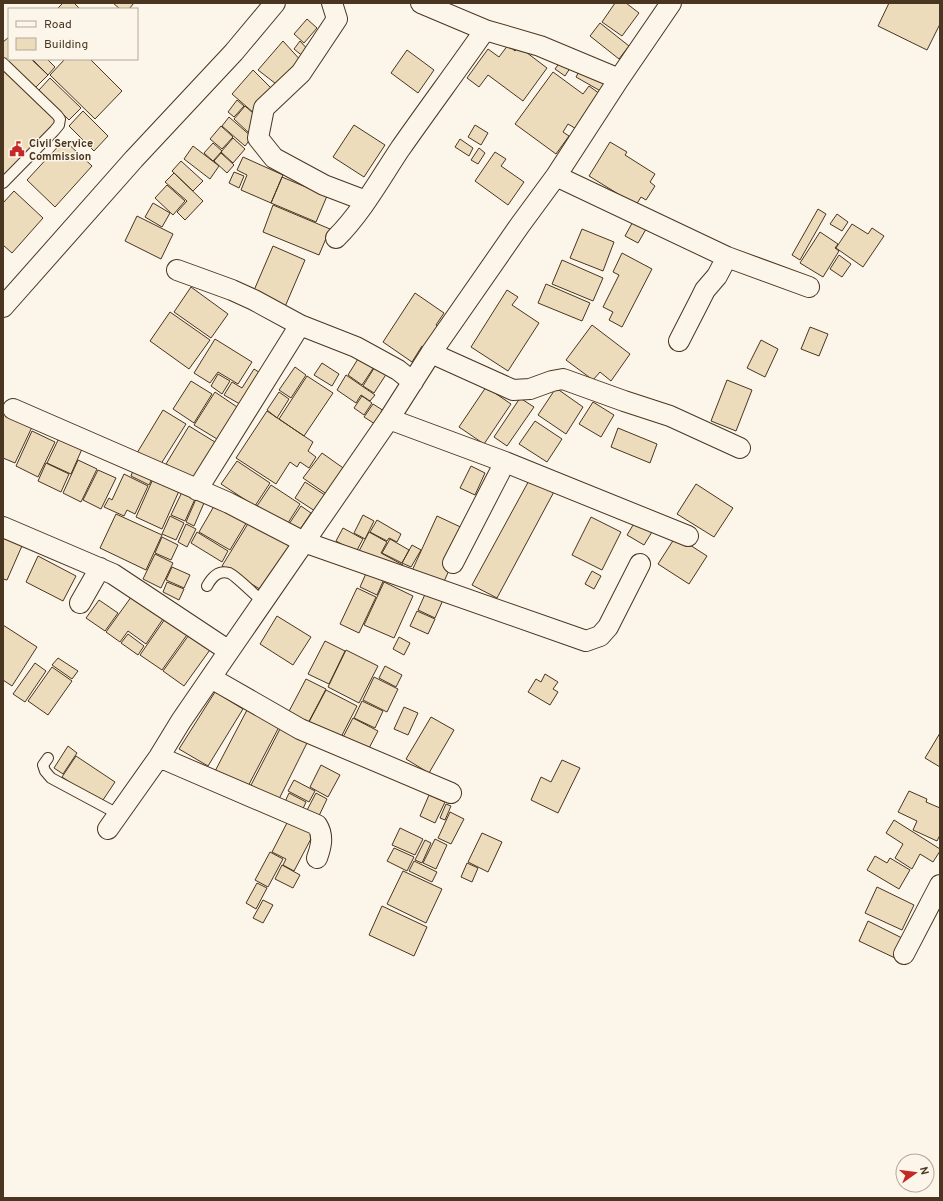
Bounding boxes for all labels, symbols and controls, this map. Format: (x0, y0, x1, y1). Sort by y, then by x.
legend (8, 8, 138, 60)
text: Road (44, 17, 72, 33)
text: Building (44, 37, 88, 53)
place label: Civil Service Commission (29, 137, 93, 164)
public building icon: Civil Service Commission (8, 140, 26, 158)
north arrow (895, 1153, 935, 1193)
text: N (916, 1165, 931, 1176)

